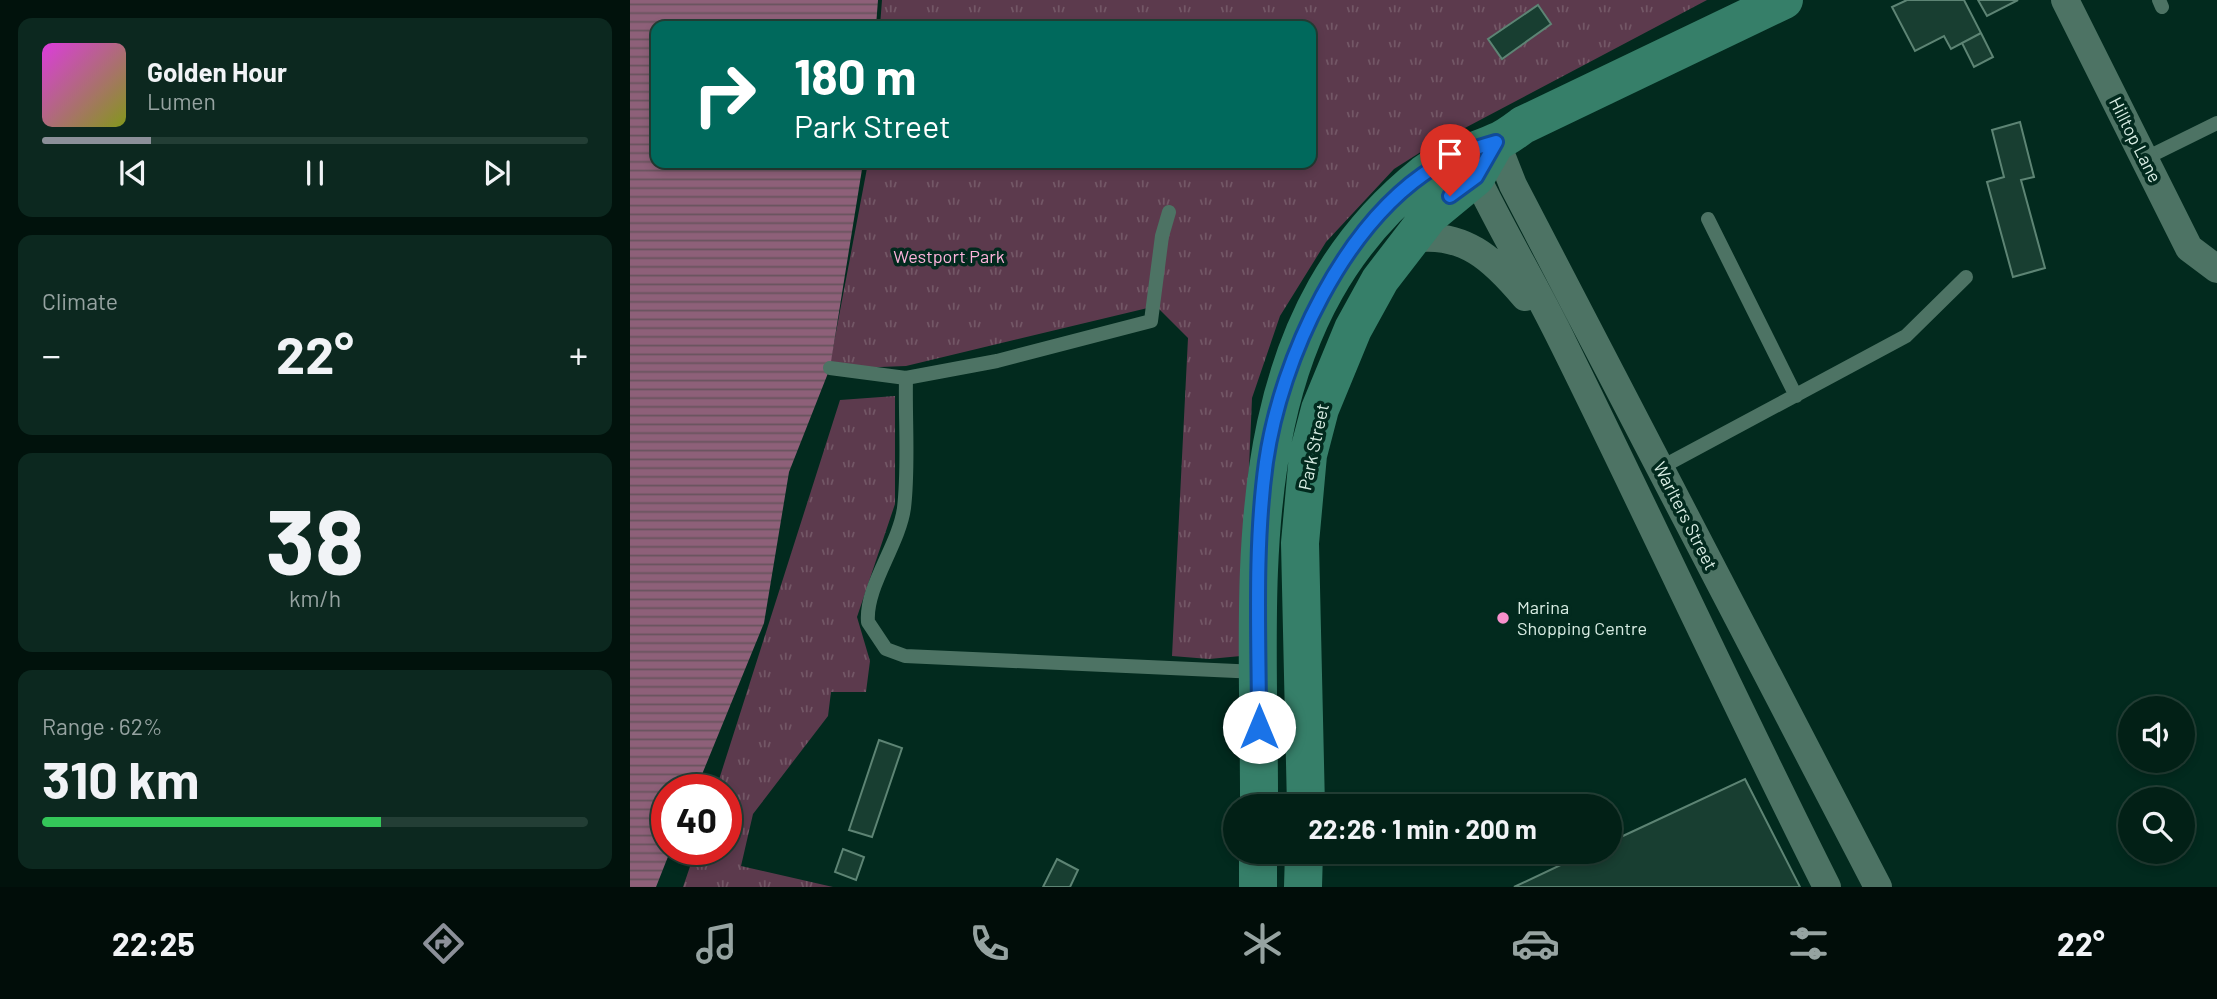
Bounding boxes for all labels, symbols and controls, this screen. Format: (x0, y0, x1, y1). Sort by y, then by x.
text: 180 m (794, 46, 917, 105)
icon: right (679, 49, 770, 140)
text: Golden Hour (147, 56, 287, 87)
text: Lumen (147, 87, 216, 115)
street label: Hilltop Lane (2105, 93, 2167, 186)
text: Park Street (794, 106, 951, 144)
pin (1420, 124, 1480, 196)
icon: arrive (1431, 135, 1469, 173)
icon: previous (114, 154, 152, 192)
icon: pause (296, 154, 334, 192)
icon: next (478, 154, 516, 192)
park label: Westport Park (893, 245, 1005, 267)
text: Climate (42, 287, 118, 315)
text: 22° (276, 322, 354, 384)
text: − (42, 331, 61, 377)
text: + (569, 331, 588, 377)
street label: Park Street (1293, 401, 1333, 492)
street label: Warlters Street (1649, 458, 1723, 573)
text: 38 (266, 484, 364, 593)
text: km/h (289, 584, 341, 612)
place label: Marina Shopping Centre (1517, 596, 1647, 639)
marker: Marina Shopping Centre (1495, 610, 1511, 626)
position arrow (1222, 690, 1296, 764)
map controls (2118, 696, 2195, 864)
button: sound (2118, 696, 2195, 773)
text: Range · 62% (42, 712, 163, 740)
text: 310 km (42, 747, 200, 809)
speed limit sign: 40 (651, 774, 742, 865)
button: search (2118, 787, 2195, 864)
text: 22:26 · 1 min · 200 m (1308, 813, 1537, 844)
icon: directions (419, 919, 468, 968)
icon: music (692, 919, 741, 968)
icon: phone (965, 919, 1014, 968)
icon: climate (1238, 919, 1287, 968)
icon: car (1511, 919, 1560, 968)
icon: filters (1784, 919, 1833, 968)
text: 22:25 (112, 924, 195, 962)
text: 22° (2057, 924, 2105, 962)

